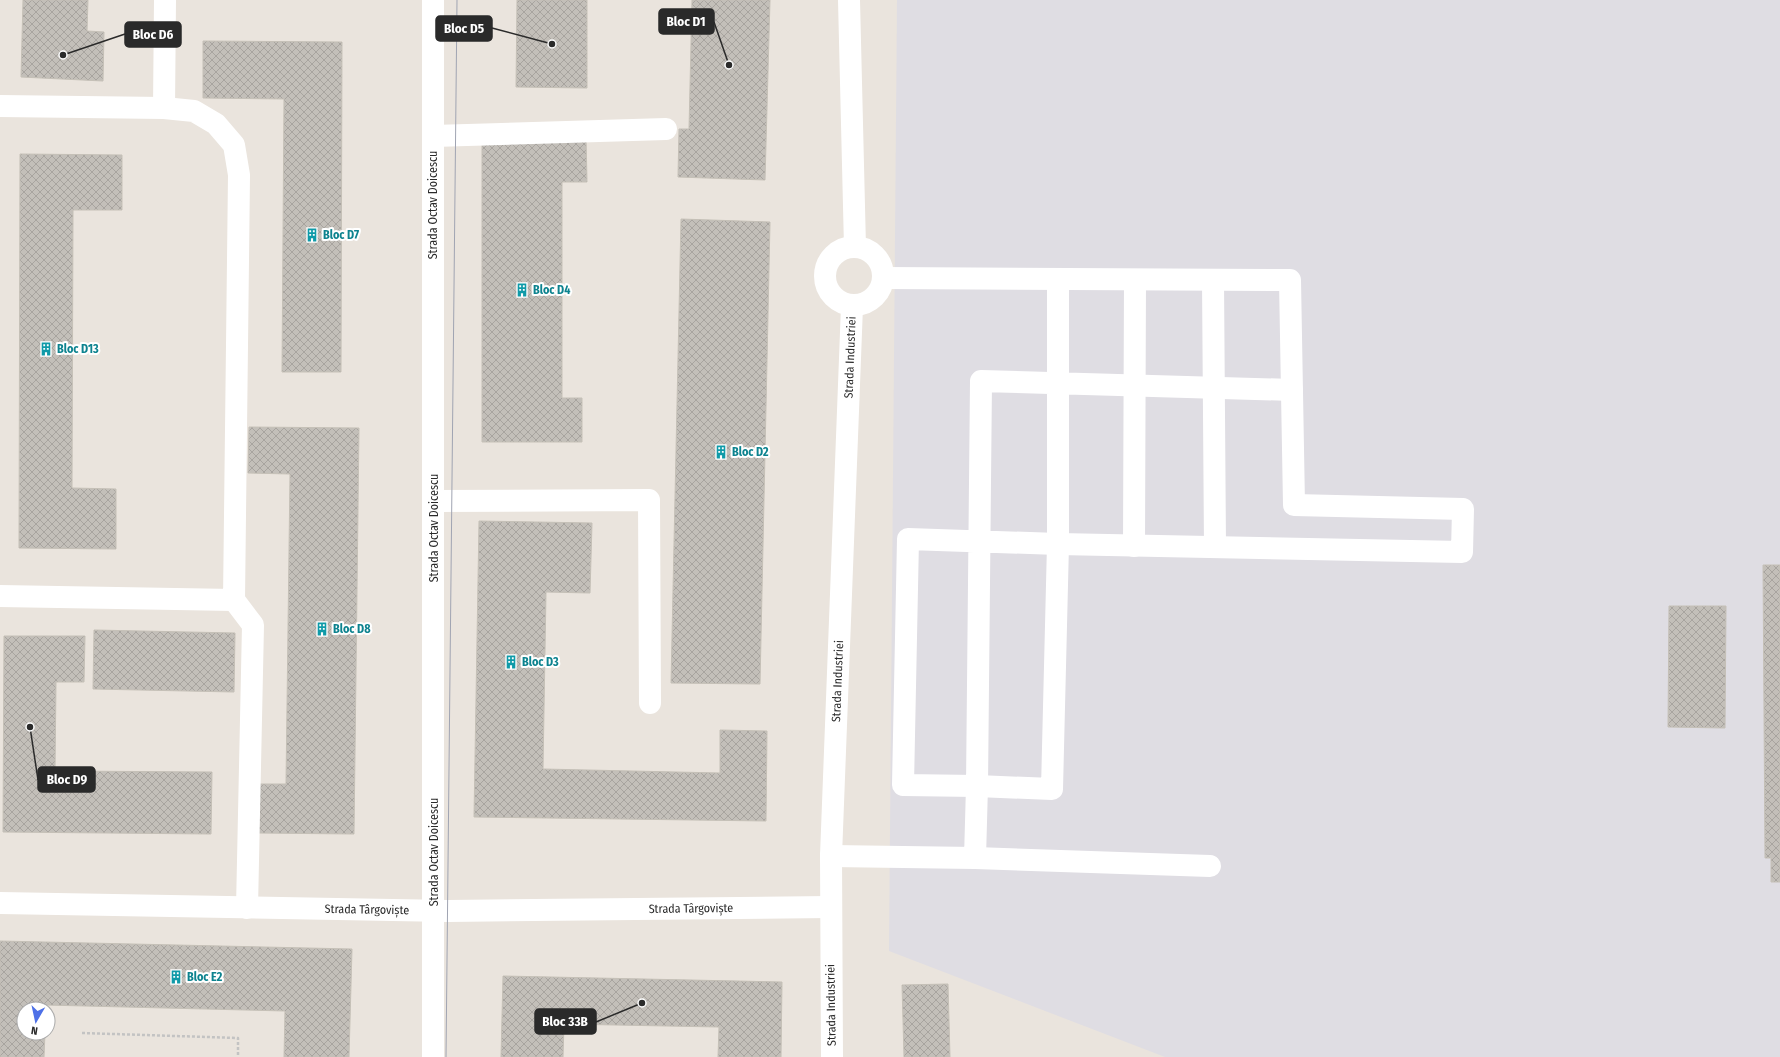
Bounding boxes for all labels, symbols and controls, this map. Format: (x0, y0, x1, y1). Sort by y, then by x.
callout: Bloc D1 (659, 9, 714, 34)
text: Bloc D1 (666, 14, 706, 29)
callout: Bloc D5 (436, 16, 492, 41)
text: Bloc D5 (444, 21, 484, 36)
callout: Bloc D6 (125, 22, 181, 47)
text: Bloc D6 (133, 27, 173, 42)
street label: Strada Octav Doicescu (426, 151, 440, 259)
building icon: Bloc D7 (304, 227, 320, 243)
place label: Bloc D7 (323, 228, 359, 242)
building icon: Bloc D4 (514, 282, 530, 298)
place label: Bloc D4 (533, 283, 570, 297)
street label: Strada Industriei (841, 316, 859, 399)
building icon: Bloc D13 (38, 341, 54, 357)
place label: Bloc D13 (57, 342, 99, 356)
building icon: Bloc D2 (713, 444, 729, 460)
place label: Bloc D2 (732, 445, 769, 459)
street label: Strada Octav Doicescu (427, 474, 441, 582)
building icon: Bloc D8 (314, 621, 330, 637)
place label: Bloc D8 (333, 622, 371, 636)
street label: Strada Industriei (829, 640, 846, 722)
building icon: Bloc D3 (503, 654, 519, 670)
place label: Bloc D3 (522, 655, 559, 669)
callout: Bloc D9 (38, 767, 95, 792)
text: Bloc D9 (47, 772, 88, 787)
street label: Strada Octav Doicescu (427, 798, 441, 906)
street label: Strada Târgoviște (649, 901, 733, 916)
street label: Strada Târgoviște (325, 902, 409, 918)
street label: Strada Industriei (823, 964, 839, 1046)
building icon: Bloc E2 (168, 969, 184, 985)
place label: Bloc E2 (187, 970, 223, 984)
north arrow (16, 1001, 56, 1041)
callout: Bloc 33B (535, 1009, 596, 1034)
text: Bloc 33B (542, 1014, 588, 1029)
text: N (30, 1023, 39, 1037)

